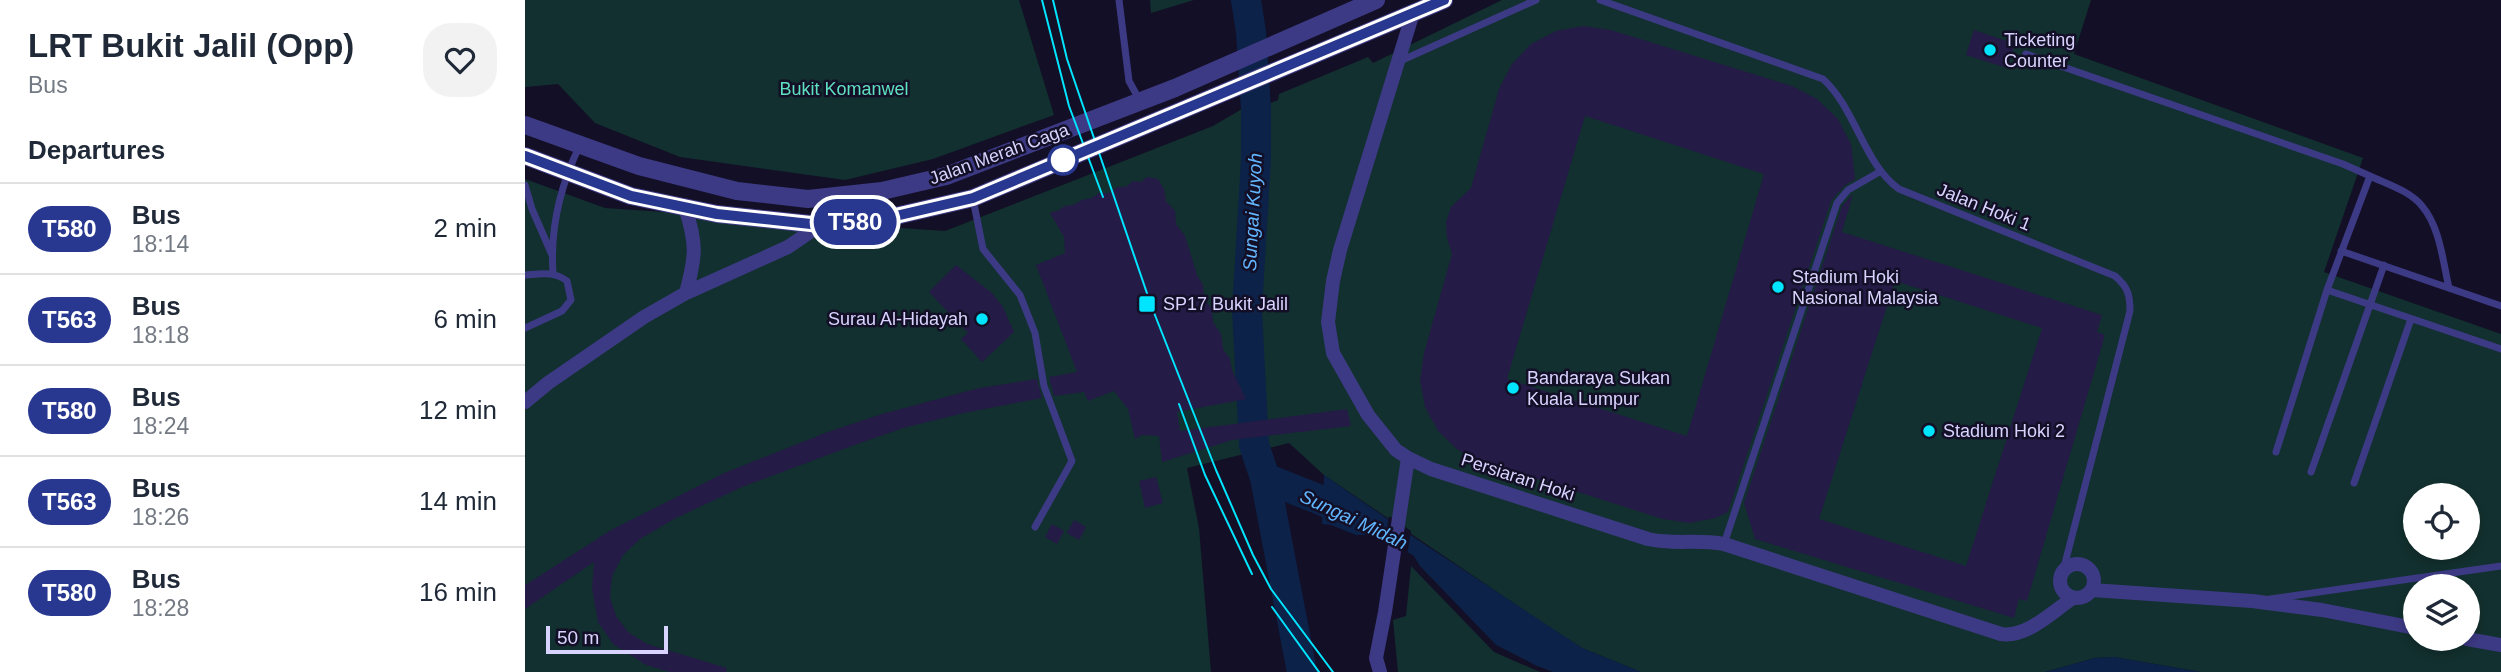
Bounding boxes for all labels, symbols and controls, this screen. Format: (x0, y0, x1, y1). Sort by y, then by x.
button: heart (423, 23, 497, 97)
text: LRT Bukit Jalil (Opp) (28, 27, 354, 64)
place label: Ticketing Counter (2004, 30, 2075, 71)
marker: Ticketing Counter (1982, 42, 1998, 58)
text: Bus (28, 72, 68, 98)
park label: Bukit Komanwel (779, 79, 909, 99)
street label: Jalan Merah Caga (926, 119, 1072, 189)
text: Departures (28, 135, 165, 165)
unlabelled marker (1048, 145, 1078, 175)
water label: Sungai Kuyoh (1239, 152, 1266, 272)
street label: Jalan Hoki 1 (1934, 179, 2034, 235)
line badge: T580 (806, 199, 904, 245)
text: Bus (132, 200, 181, 230)
text: T580 (828, 208, 882, 235)
text: 2 min (433, 213, 497, 243)
text: T580 (42, 215, 97, 242)
text: 18:14 (132, 231, 189, 257)
place label: Stadium Hoki Nasional Malaysia (1792, 267, 1939, 308)
marker: Stadium Hoki Nasional Malaysia (1770, 279, 1786, 295)
text: Bus (132, 291, 181, 321)
marker: SP17 Bukit Jalil (1137, 294, 1157, 314)
place label: SP17 Bukit Jalil (1163, 294, 1288, 314)
text: 6 min (433, 304, 497, 334)
text: T563 (42, 306, 97, 333)
place label: Surau Al-Hidayah (828, 309, 968, 329)
marker: Surau Al-Hidayah (974, 311, 990, 327)
text: 18:18 (132, 322, 189, 348)
place label: Bandaraya Sukan Kuala Lumpur (1527, 368, 1670, 409)
marker: Bandaraya Sukan Kuala Lumpur (1505, 380, 1521, 396)
text: Bus (132, 382, 181, 412)
text: 12 min (419, 395, 497, 425)
text: T580 (42, 397, 97, 424)
text: 18:24 (132, 413, 189, 439)
place label: Stadium Hoki 2 (1943, 421, 2065, 441)
marker: Stadium Hoki 2 (1921, 423, 1937, 439)
street label: Persiaran Hoki (1459, 449, 1577, 505)
text: Bus (132, 473, 181, 503)
map controls (2403, 483, 2480, 651)
button: locate (2403, 483, 2480, 560)
water label: Sungai Midah (1297, 485, 1411, 554)
text: 14 min (419, 486, 497, 516)
text: T563 (42, 488, 97, 515)
text: 18:26 (132, 504, 189, 530)
text: Bus (132, 564, 181, 594)
button: layers (2403, 574, 2480, 651)
text: 16 min (419, 577, 497, 607)
text: T580 (42, 579, 97, 606)
text: 18:28 (132, 595, 189, 621)
scale bar (546, 623, 669, 655)
text: 50 m (557, 627, 599, 648)

